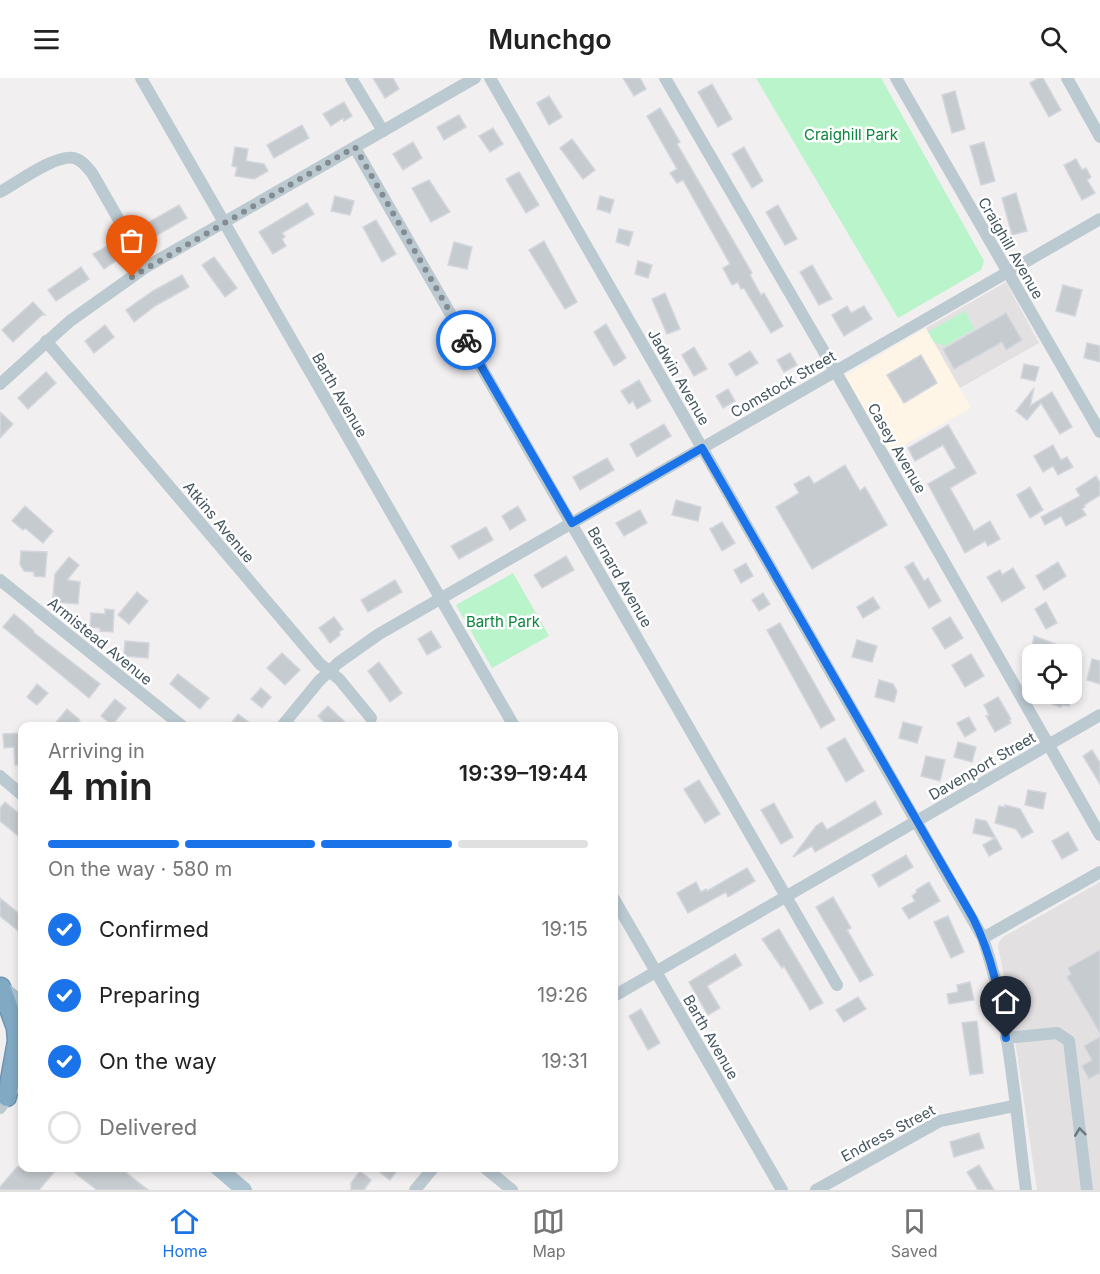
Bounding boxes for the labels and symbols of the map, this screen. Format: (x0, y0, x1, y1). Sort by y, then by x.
park label: Craighill Park (804, 125, 899, 144)
street label: Craighill Avenue (974, 194, 1048, 302)
pin (106, 215, 157, 277)
courier (436, 310, 496, 370)
street label: Jadwin Avenue (644, 326, 714, 428)
street label: Comstock Street (727, 346, 839, 422)
street label: Barth Avenue (308, 349, 372, 441)
street label: Casey Avenue (863, 399, 931, 497)
street label: Atkins Avenue (179, 477, 259, 567)
street label: Bernard Avenue (583, 523, 657, 631)
street label: Armistead Avenue (44, 593, 156, 689)
park label: Barth Park (466, 612, 541, 631)
street label: Davenport Street (925, 728, 1039, 804)
pin (980, 976, 1031, 1038)
street label: Barth Avenue (679, 991, 743, 1083)
street label: Endress Street (838, 1100, 938, 1166)
one-way arrow (1074, 1127, 1086, 1136)

